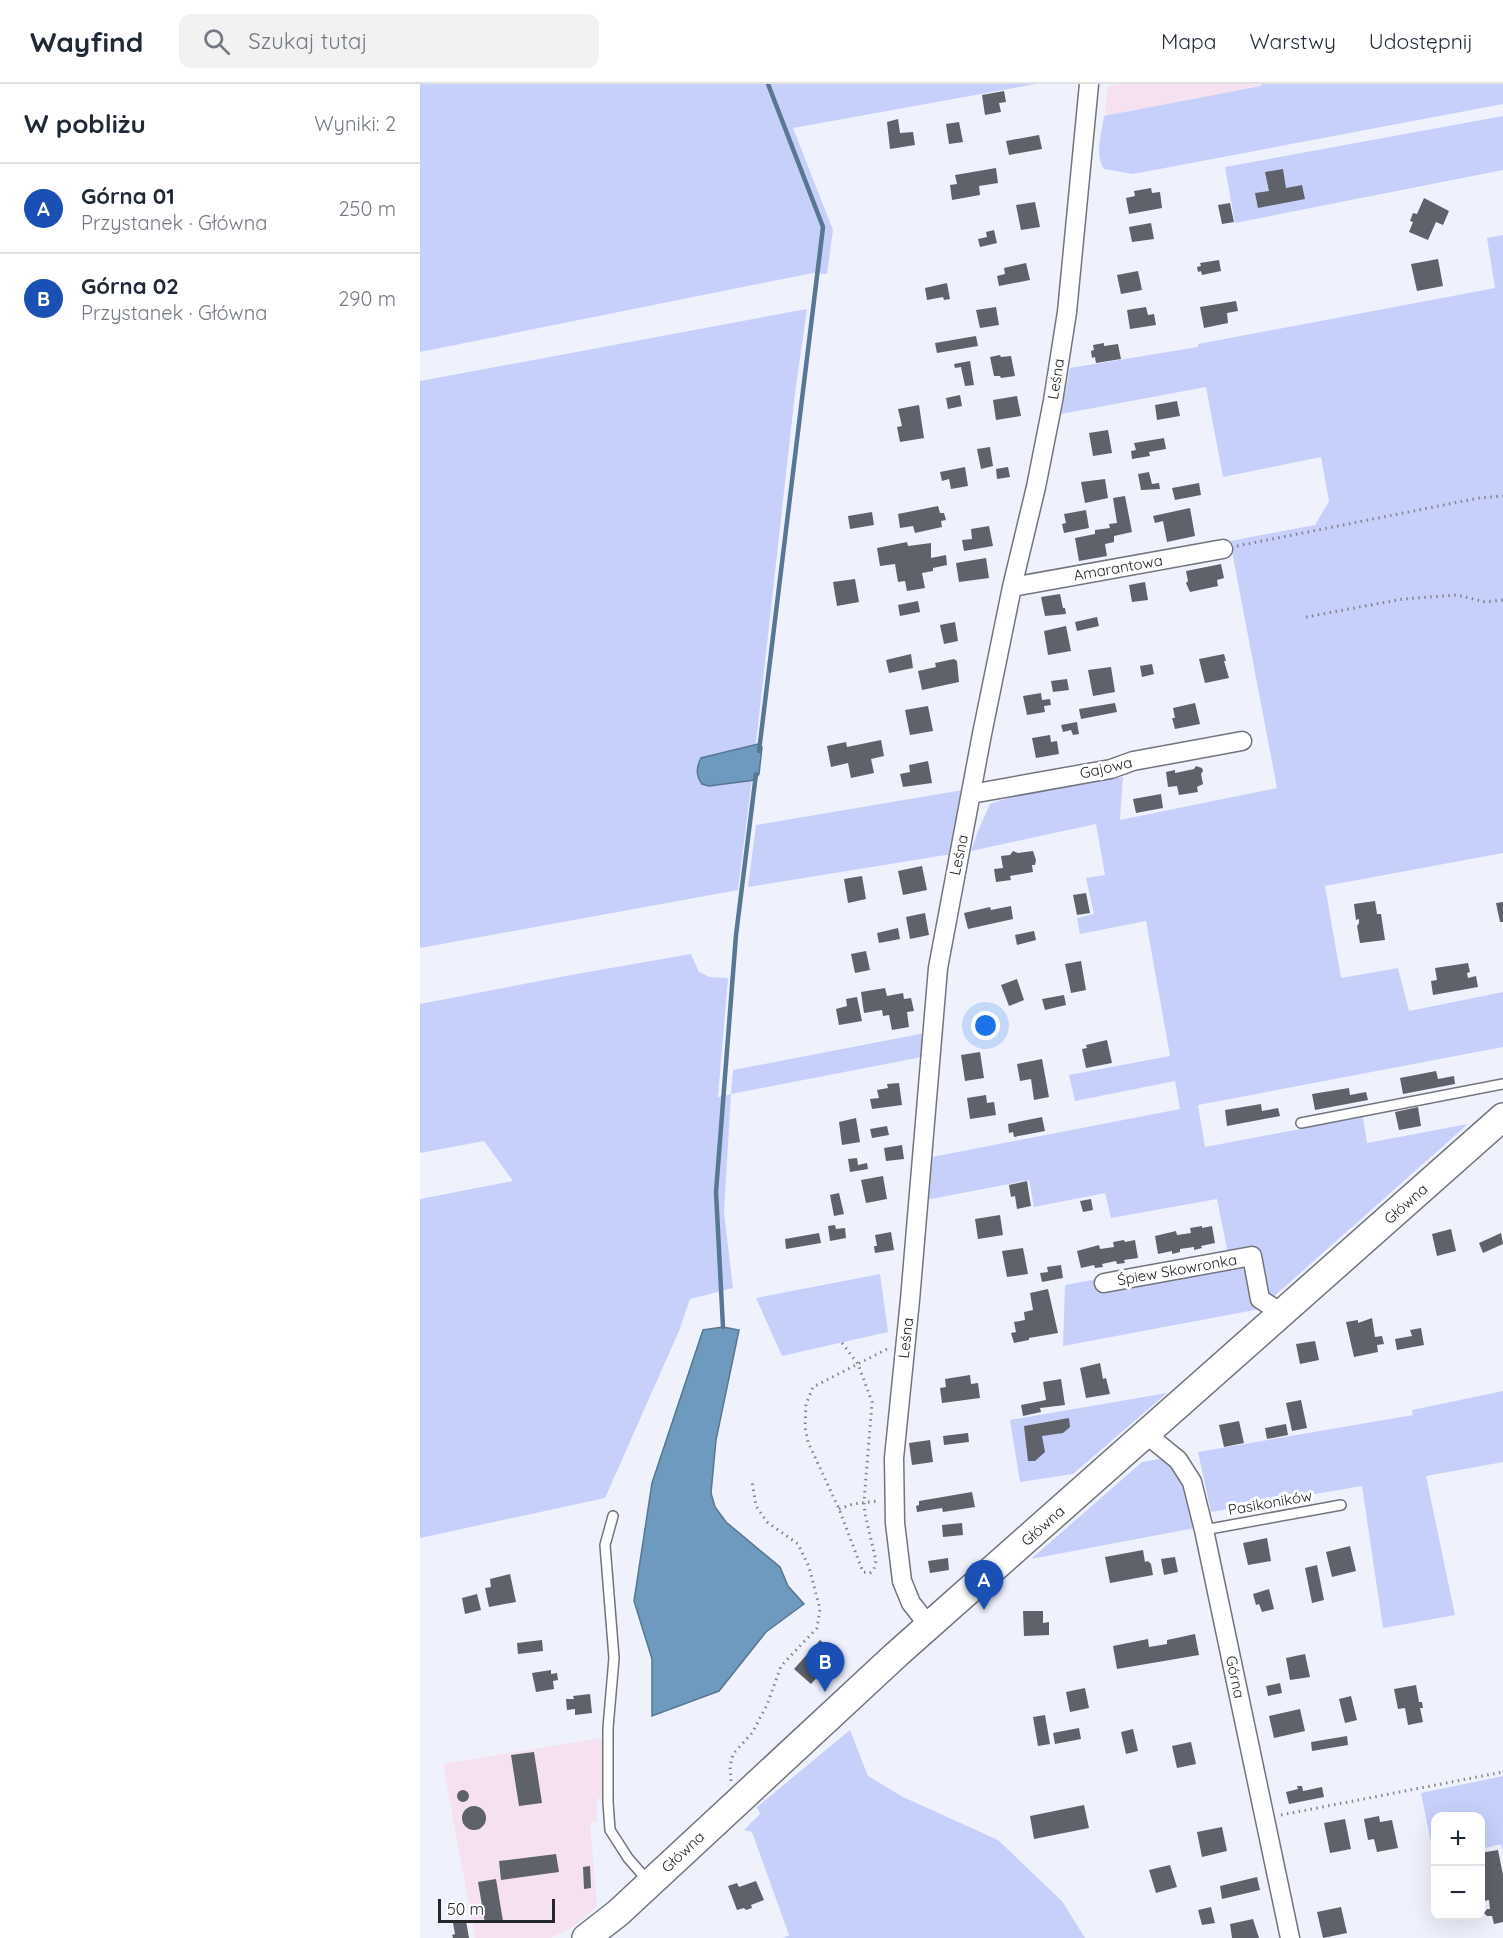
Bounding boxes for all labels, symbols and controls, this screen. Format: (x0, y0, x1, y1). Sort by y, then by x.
search box (179, 14, 599, 68)
text: Wayfind (30, 24, 143, 59)
icon: search (200, 25, 233, 58)
text: Szukaj tutaj (248, 27, 367, 55)
text: Mapa (1161, 28, 1216, 54)
text: Warstwy (1249, 28, 1336, 54)
text: Udostępnij (1369, 28, 1473, 54)
text: W pobliżu (24, 107, 146, 140)
text: Wyniki: 2 (314, 111, 396, 136)
text: Górna 01 (81, 182, 175, 210)
text: A (37, 196, 50, 221)
text: 250 m (338, 196, 396, 221)
text: Przystanek · Główna (81, 210, 267, 235)
text: Górna 02 (81, 272, 179, 300)
text: B (37, 286, 50, 311)
text: 290 m (338, 286, 396, 311)
text: Przystanek · Główna (81, 300, 267, 325)
street label: Leśna (1043, 357, 1068, 401)
street label: Amarantowa (1072, 550, 1164, 585)
street label: Gajowa (1078, 752, 1134, 783)
street label: Leśna (945, 833, 972, 877)
your location (971, 1011, 1000, 1040)
street label: Główna (1380, 1179, 1431, 1228)
street label: Śpiew Skowronka (1116, 1250, 1238, 1289)
street label: Leśna (894, 1316, 917, 1360)
street label: Pasikoników (1226, 1486, 1314, 1519)
street label: Główna (1017, 1501, 1068, 1550)
pin: A (964, 1560, 1004, 1610)
pin: B (806, 1642, 844, 1692)
street label: Górna (1222, 1654, 1249, 1700)
map controls (1431, 1812, 1485, 1920)
button: + (1431, 1812, 1485, 1866)
street label: Główna (657, 1827, 708, 1876)
button: − (1431, 1866, 1485, 1920)
scale bar (438, 1896, 555, 1924)
text: 50 m (447, 1899, 484, 1919)

